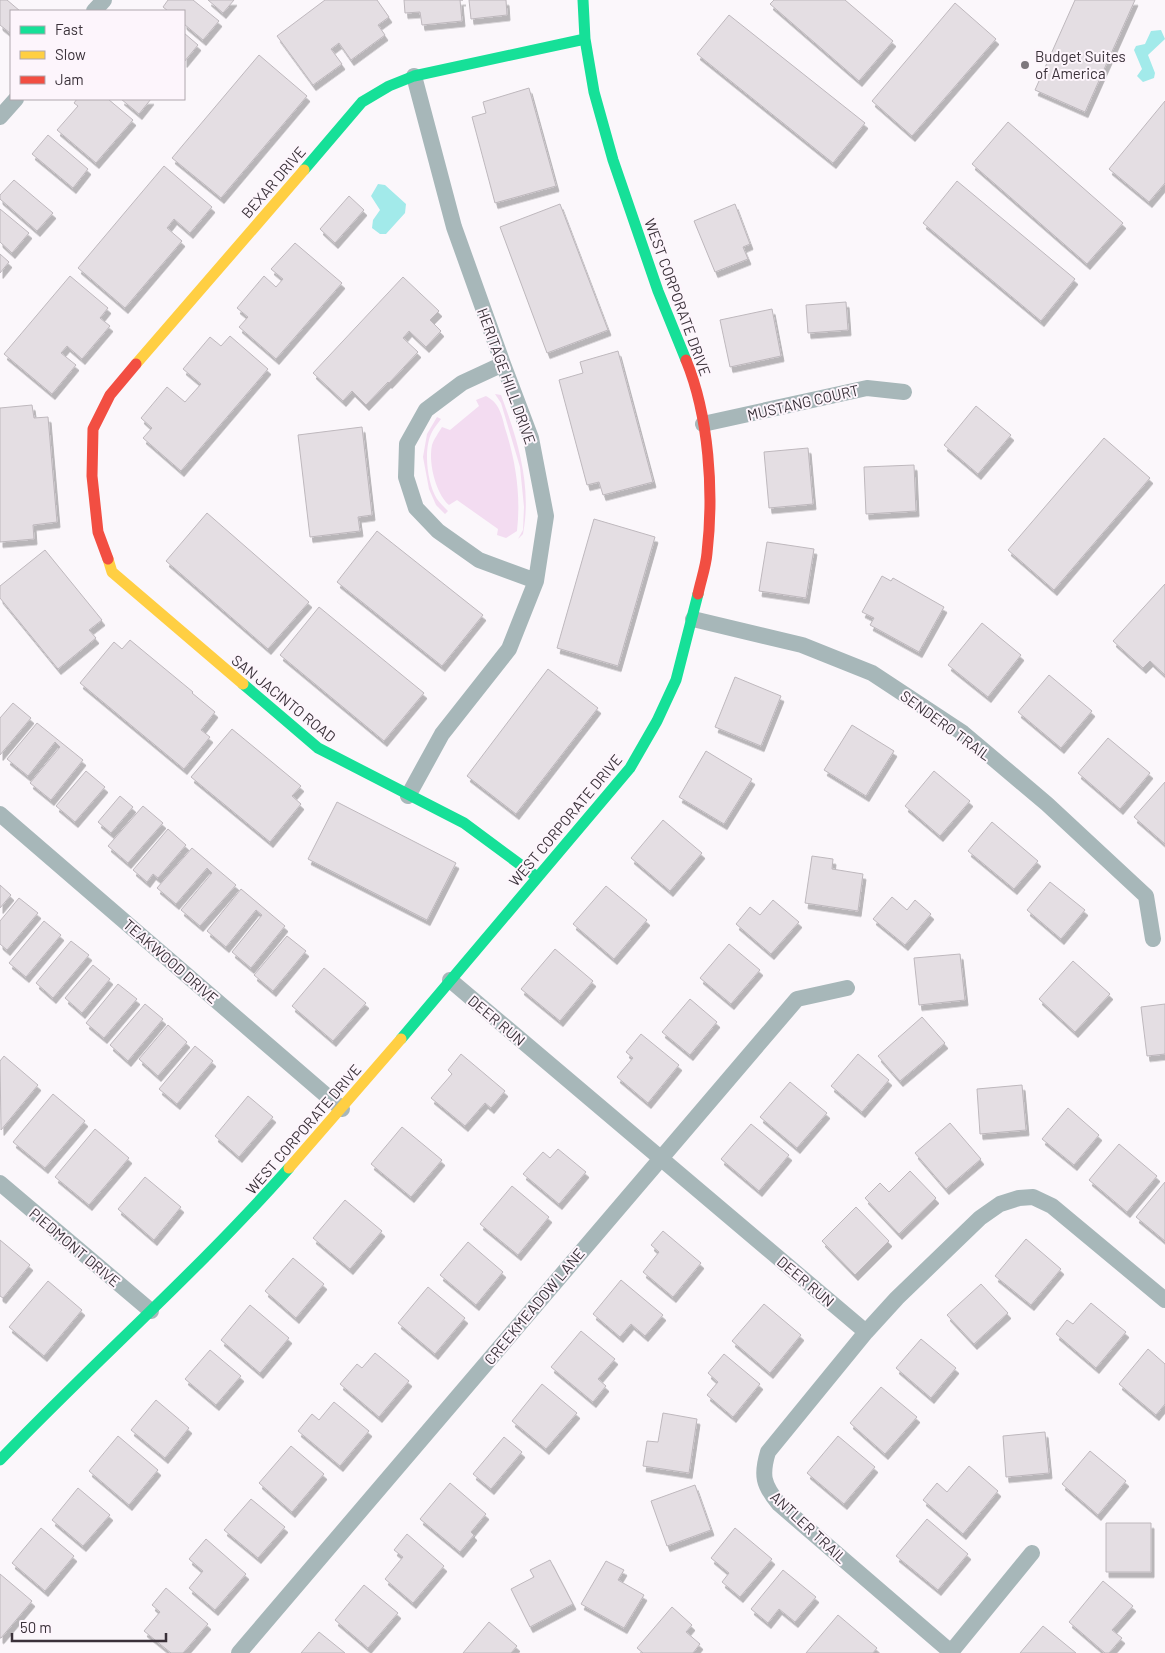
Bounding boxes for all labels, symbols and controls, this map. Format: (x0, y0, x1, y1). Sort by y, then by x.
legend (10, 10, 185, 100)
text: Fast (55, 20, 83, 38)
text: Slow (55, 45, 86, 63)
place label: Budget Suites of America (1035, 47, 1126, 82)
marker: Budget Suites of America (1019, 59, 1031, 71)
text: Jam (55, 70, 84, 88)
street label: BEXAR DRIVE (237, 143, 309, 221)
street label: WEST CORPORATE DRIVE (641, 216, 715, 378)
street label: HERITAGE HILL DRIVE (474, 305, 540, 447)
street label: MUSTANG COURT (745, 380, 861, 424)
street label: SAN JACINTO ROAD (228, 651, 340, 745)
street label: SENDERO TRAIL (897, 686, 995, 764)
street label: WEST CORPORATE DRIVE (505, 750, 625, 890)
street label: TEAKWOOD DRIVE (120, 915, 222, 1007)
street label: DEER RUN (465, 991, 529, 1049)
street label: WEST CORPORATE DRIVE (242, 1060, 364, 1198)
street label: PIEDMONT DRIVE (26, 1204, 124, 1290)
street label: CREEKMEADOW LANE (480, 1244, 588, 1368)
street label: DEER RUN (774, 1252, 838, 1310)
street label: ANTLER TRAIL (767, 1487, 851, 1567)
scale bar (12, 1610, 166, 1642)
text: 50 m (20, 1618, 52, 1636)

